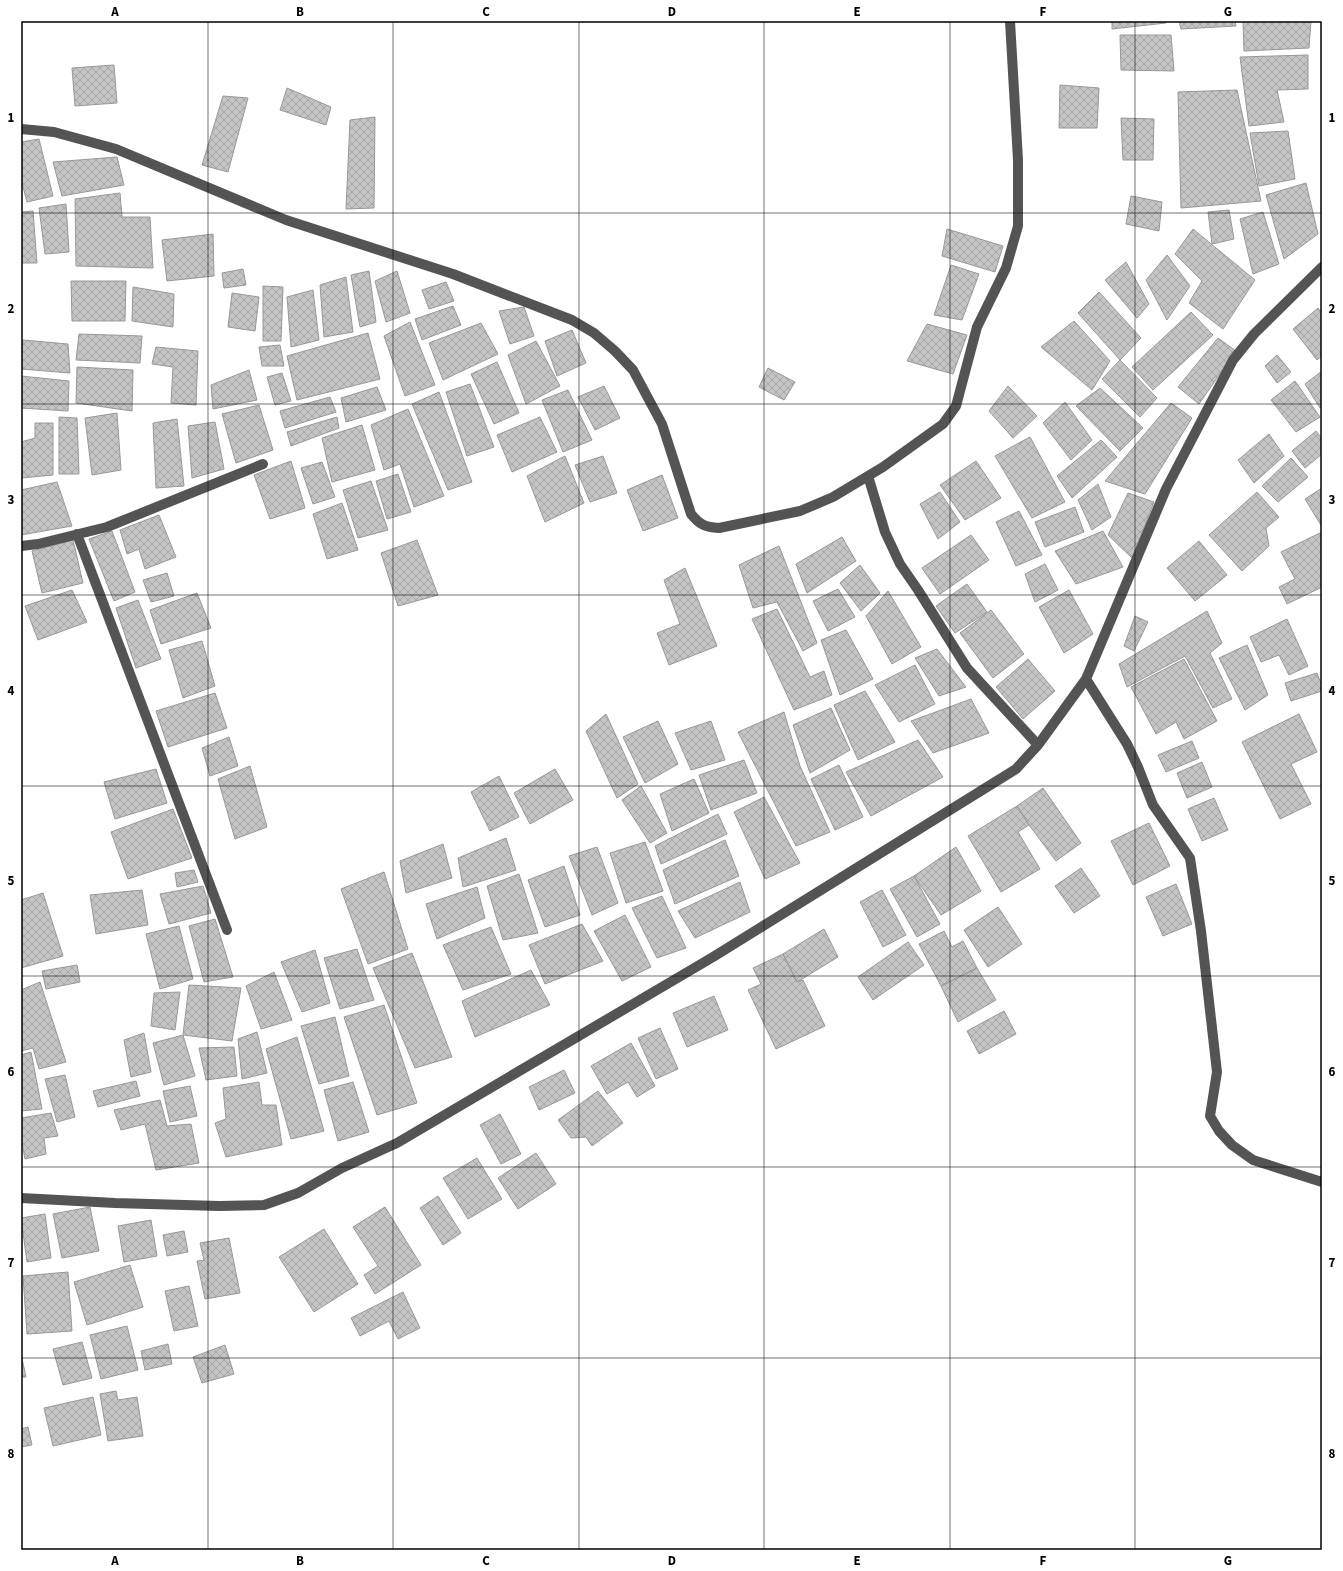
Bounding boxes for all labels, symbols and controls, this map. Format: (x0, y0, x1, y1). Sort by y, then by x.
text: A (110, 3, 119, 21)
text: B (296, 3, 304, 21)
text: C (482, 3, 490, 21)
text: D (668, 3, 676, 21)
text: E (853, 3, 861, 21)
text: F (1040, 3, 1047, 21)
text: G (1224, 3, 1232, 21)
text: 1 (8, 109, 15, 127)
text: 1 (1329, 109, 1336, 127)
text: 2 (8, 300, 15, 318)
text: 2 (1329, 300, 1336, 318)
text: 3 (8, 491, 15, 509)
text: 3 (1329, 491, 1336, 509)
text: 4 (8, 682, 15, 700)
text: 4 (1329, 682, 1336, 700)
text: 5 (8, 872, 15, 890)
text: 5 (1329, 872, 1336, 890)
text: 6 (8, 1063, 15, 1081)
text: 6 (1329, 1063, 1336, 1081)
text: 7 (8, 1254, 15, 1272)
text: 7 (1329, 1254, 1336, 1272)
text: 8 (8, 1445, 15, 1463)
text: 8 (1329, 1445, 1336, 1463)
text: A (110, 1552, 119, 1570)
text: B (296, 1552, 304, 1570)
text: C (482, 1552, 490, 1570)
text: D (668, 1552, 676, 1570)
text: E (853, 1552, 861, 1570)
text: F (1040, 1552, 1047, 1570)
text: G (1224, 1552, 1232, 1570)

